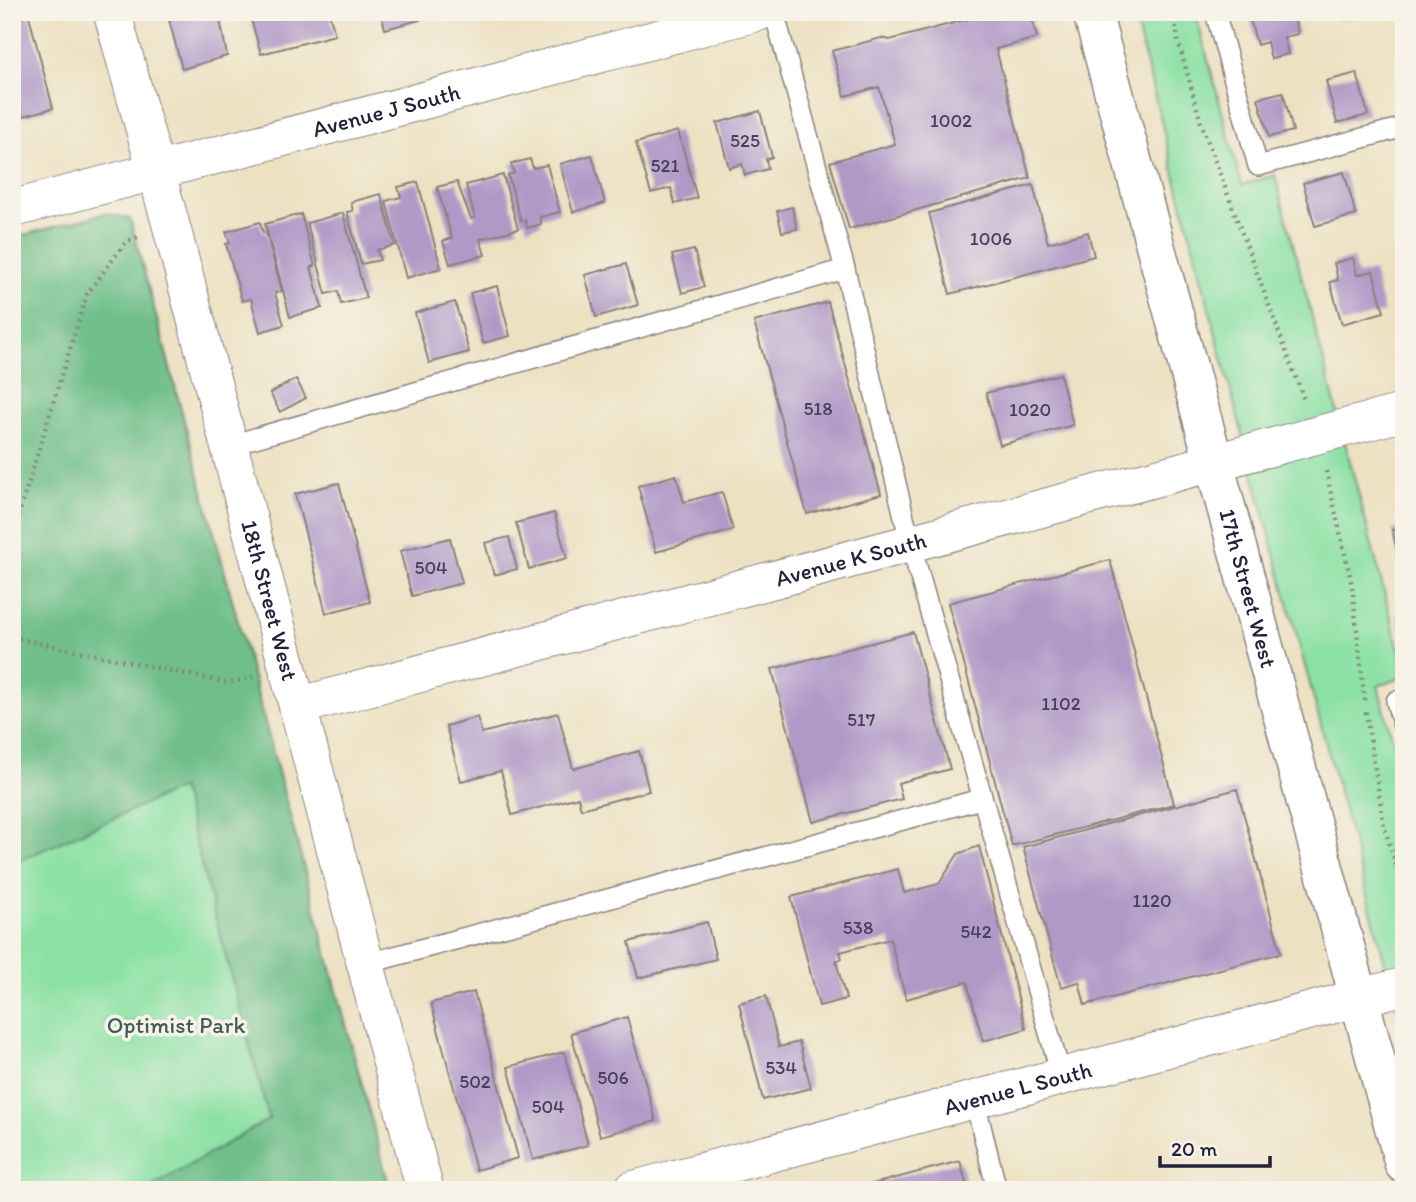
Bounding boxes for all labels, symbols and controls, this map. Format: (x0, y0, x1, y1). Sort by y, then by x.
street label: Avenue J South (309, 77, 463, 143)
house number: 1002 (930, 109, 972, 132)
house number: 525 (730, 129, 760, 152)
house number: 521 (651, 154, 680, 177)
house number: 1006 (970, 227, 1012, 250)
house number: 518 (803, 397, 833, 420)
house number: 1020 (1009, 398, 1051, 421)
street label: 17th Street West (1213, 505, 1283, 671)
street label: 18th Street West (235, 517, 304, 684)
street label: Avenue K South (772, 526, 929, 592)
house number: 504 (414, 556, 448, 579)
house number: 1102 (1041, 692, 1081, 715)
house number: 517 (847, 708, 875, 731)
house number: 1120 (1132, 889, 1172, 912)
house number: 538 (843, 916, 873, 939)
house number: 542 (960, 920, 992, 943)
park label: Optimist Park (107, 1011, 245, 1039)
street label: Avenue L South (941, 1055, 1095, 1121)
house number: 534 (765, 1056, 797, 1079)
house number: 506 (597, 1066, 629, 1089)
house number: 502 (459, 1070, 491, 1093)
house number: 504 (531, 1095, 565, 1118)
scale bar (1160, 1125, 1271, 1169)
text: 20 m (1171, 1136, 1218, 1161)

